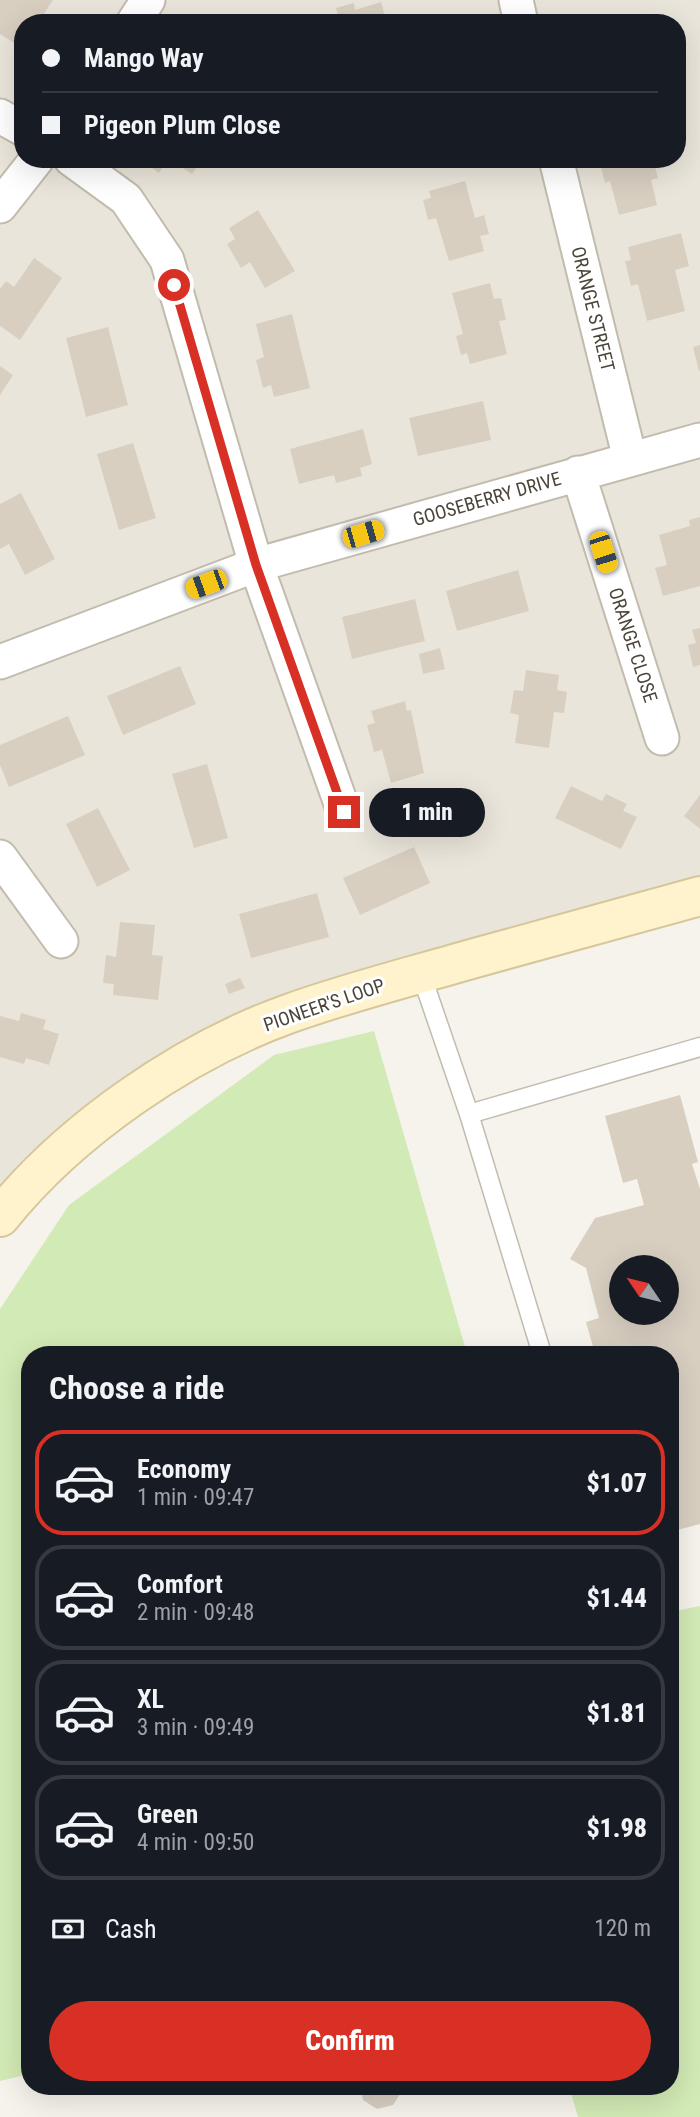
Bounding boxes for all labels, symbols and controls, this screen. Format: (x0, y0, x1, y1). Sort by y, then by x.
text: Mango Way (84, 43, 204, 73)
text: Pigeon Plum Close (84, 110, 281, 140)
street label: ORANGE STREET (566, 244, 620, 374)
route start (158, 269, 190, 301)
street label: GOOSEBERRY DRIVE (410, 467, 564, 531)
car (340, 518, 387, 550)
car (587, 529, 620, 575)
car (183, 567, 230, 601)
street label: ORANGE CLOSE (604, 585, 662, 705)
callout: 1 min (368, 788, 484, 836)
route end (328, 796, 360, 828)
text: 1 min (401, 799, 453, 826)
street label: PIONEER'S LOOP (260, 973, 388, 1037)
north arrow (609, 1255, 679, 1325)
map controls (609, 1255, 679, 1325)
text: Choose a ride (49, 1369, 224, 1407)
icon: car (53, 1451, 116, 1514)
text: Economy (137, 1454, 231, 1484)
text: $1.07 (586, 1468, 647, 1498)
text: 1 min · 09:47 (137, 1484, 254, 1511)
icon: car (53, 1566, 116, 1629)
text: Comfort (137, 1569, 223, 1599)
text: $1.44 (586, 1583, 647, 1613)
text: 2 min · 09:48 (137, 1599, 254, 1626)
icon: car (53, 1681, 116, 1744)
text: XL (137, 1684, 164, 1714)
text: $1.81 (586, 1698, 647, 1728)
text: 3 min · 09:49 (137, 1714, 254, 1741)
icon: car (53, 1796, 116, 1859)
text: Green (137, 1799, 198, 1829)
text: $1.98 (586, 1813, 647, 1843)
text: 4 min · 09:50 (137, 1829, 254, 1856)
icon: cash (49, 1910, 87, 1948)
text: Cash (105, 1914, 157, 1944)
text: 120 m (594, 1915, 651, 1942)
button: Confirm (49, 2001, 651, 2081)

